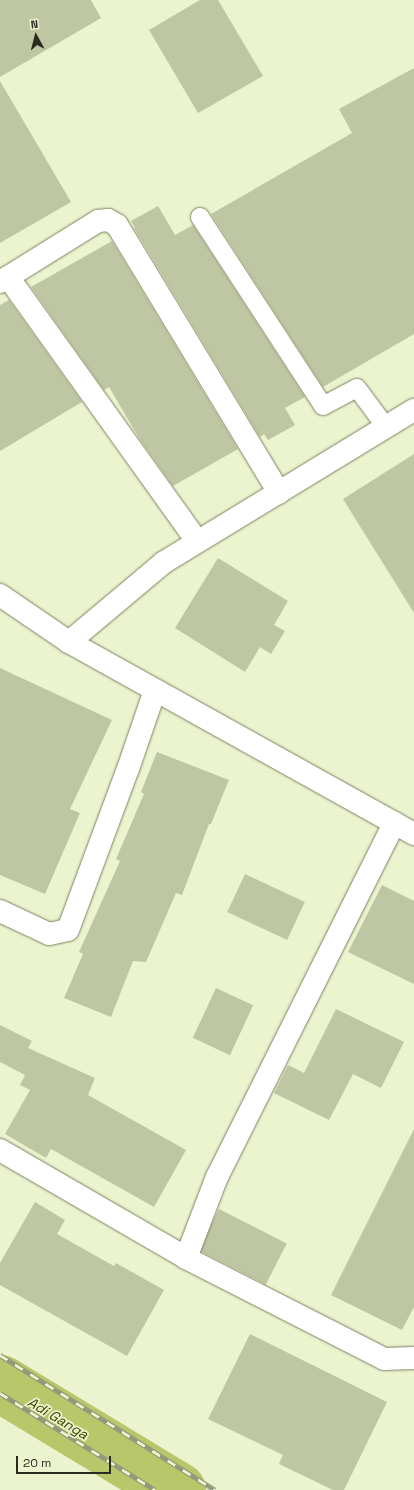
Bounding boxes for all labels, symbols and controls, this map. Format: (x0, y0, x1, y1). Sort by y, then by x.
north arrow (16, 16, 56, 56)
text: N (30, 17, 39, 31)
water label: Adi Ganga (25, 1393, 91, 1443)
scale bar (18, 1448, 113, 1474)
text: 20 m (23, 1455, 51, 1471)

